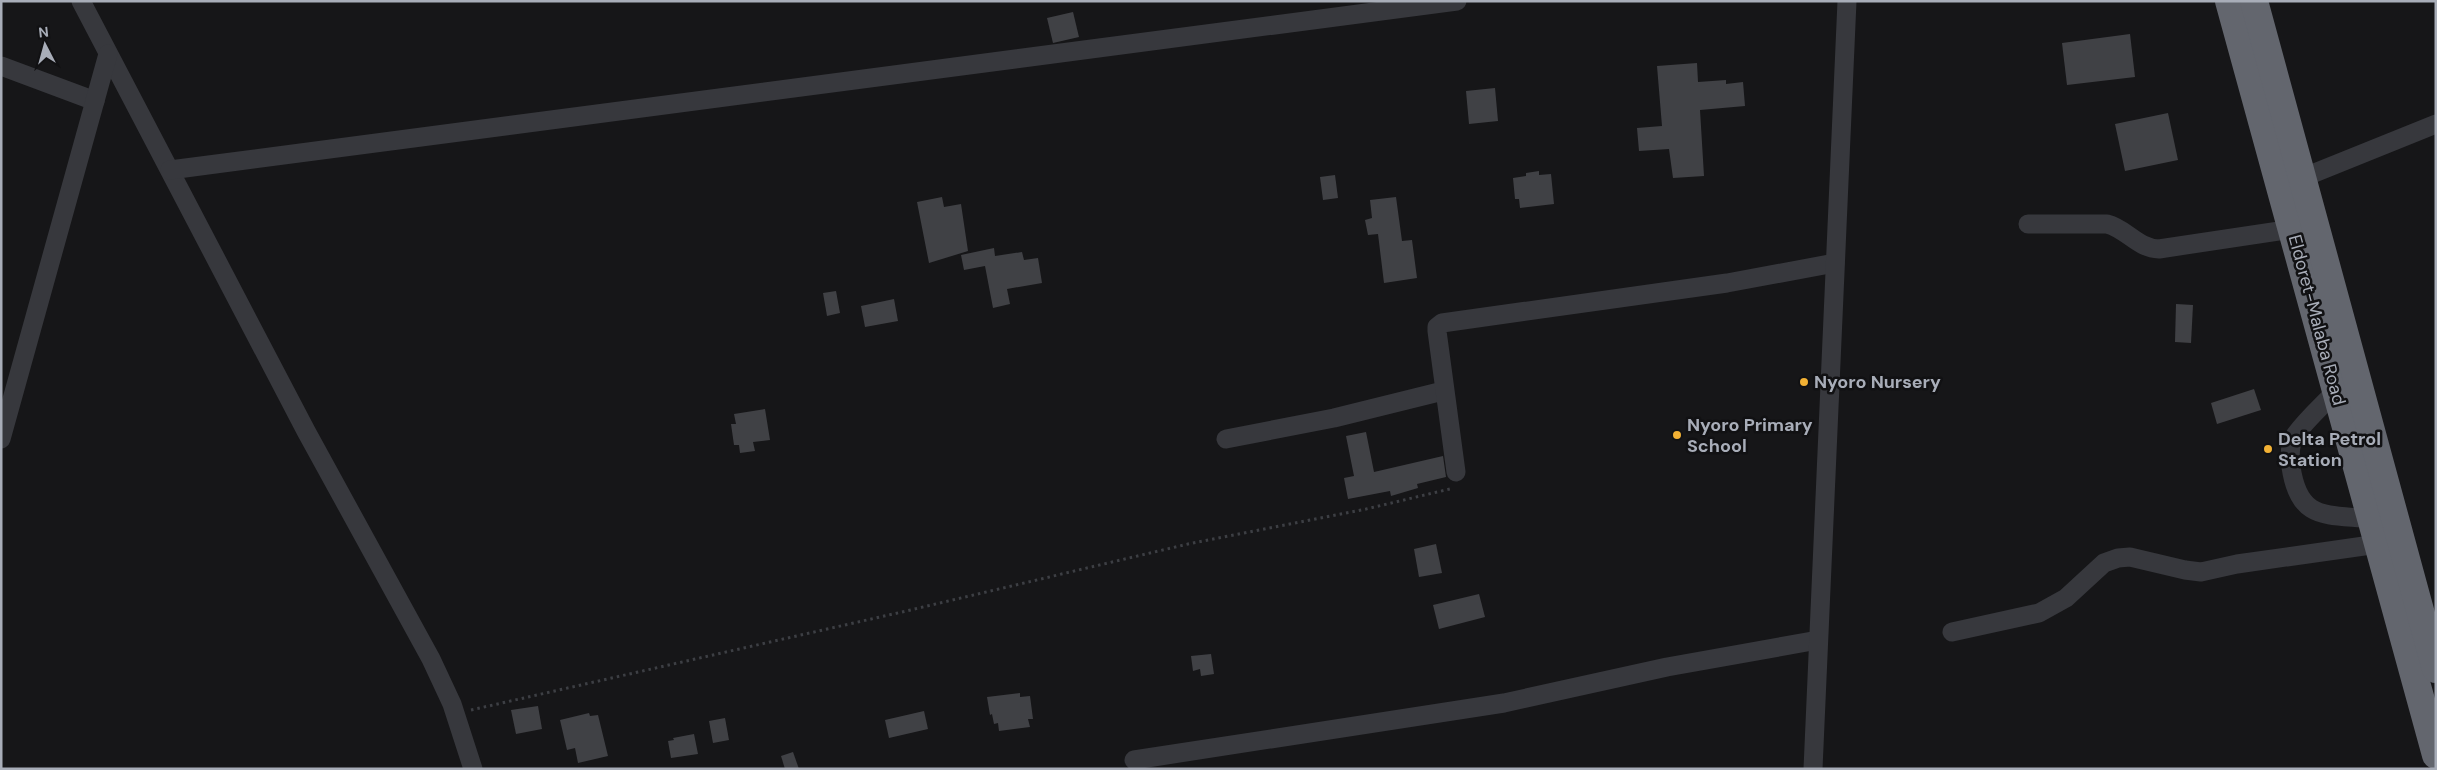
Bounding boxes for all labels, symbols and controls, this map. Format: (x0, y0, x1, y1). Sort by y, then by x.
north arrow (20, 20, 70, 70)
text: N (38, 23, 50, 42)
street label: Eldoret-Malaba Road (2283, 232, 2351, 408)
place label: Nyoro Nursery (1814, 370, 1941, 394)
marker: Nyoro Nursery (1798, 376, 1810, 388)
place label: Nyoro Primary School (1687, 413, 1813, 458)
place label: Delta Petrol Station (2278, 427, 2381, 472)
marker: Nyoro Primary School (1671, 429, 1683, 441)
marker: Delta Petrol Station (2262, 443, 2274, 455)

